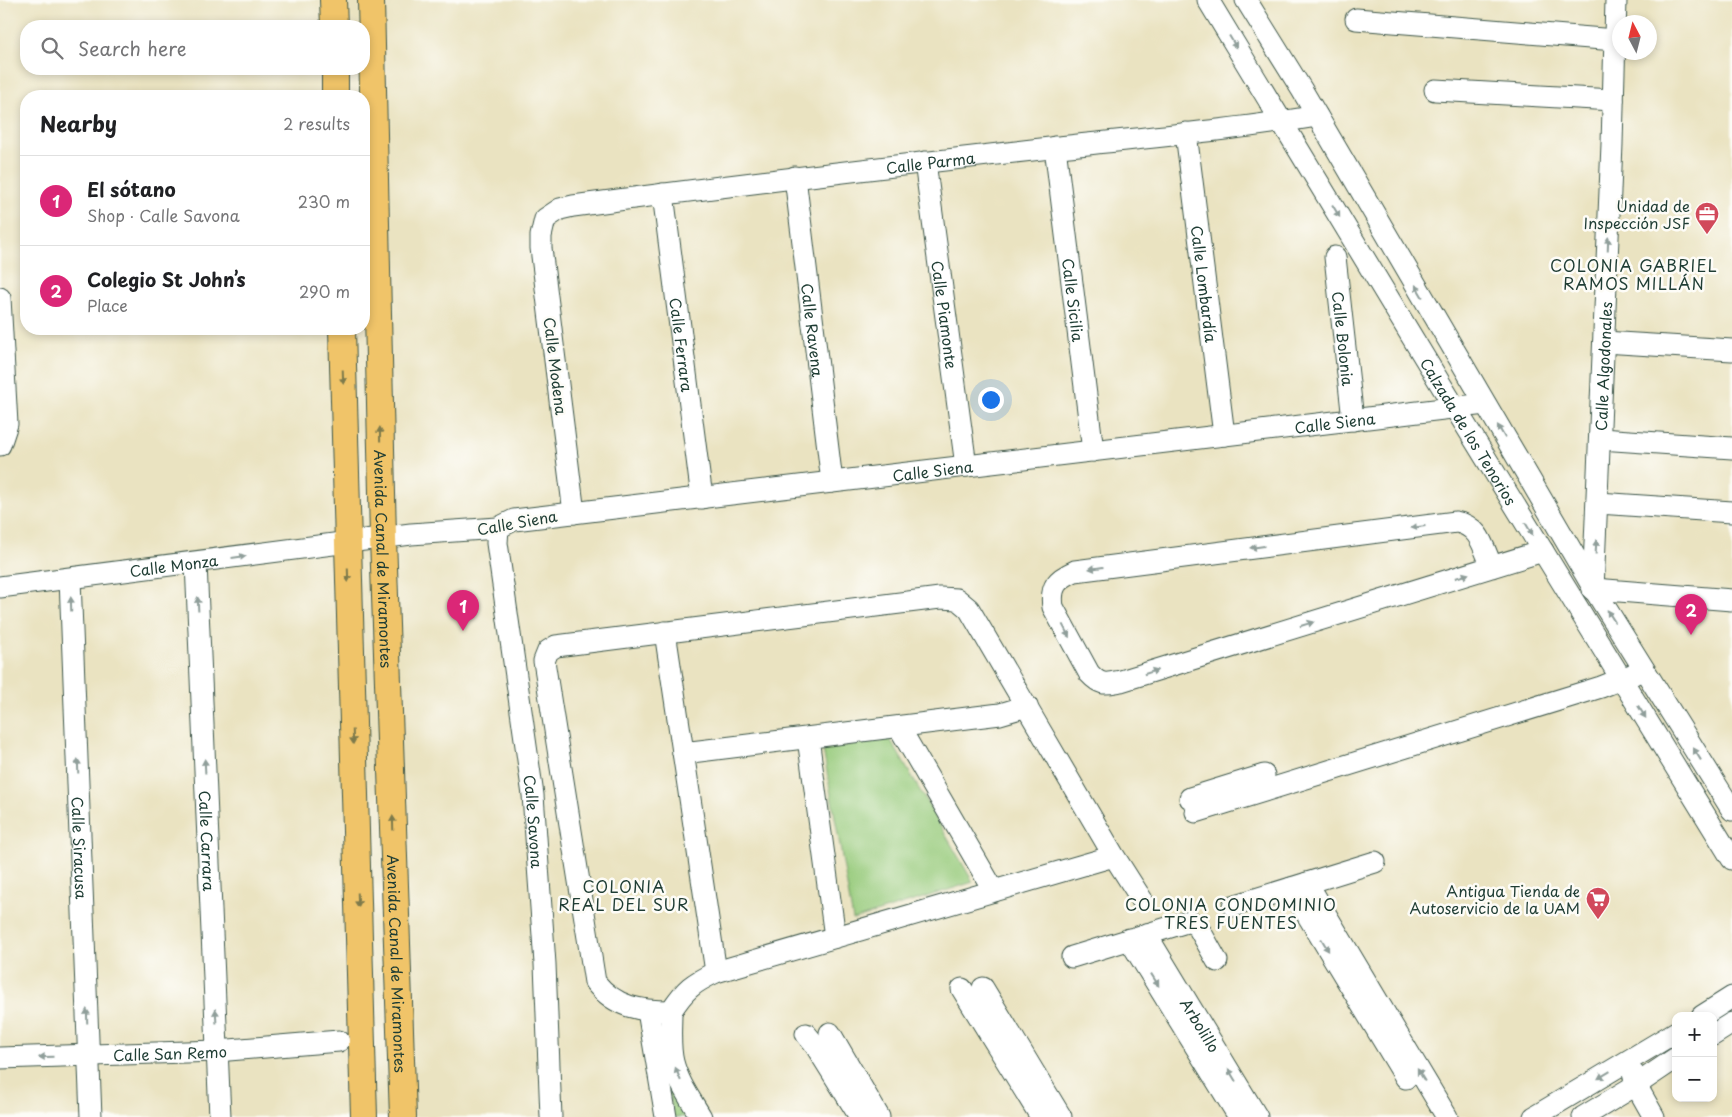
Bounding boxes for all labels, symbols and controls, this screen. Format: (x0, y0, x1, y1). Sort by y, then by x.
north arrow (1612, 15, 1657, 60)
search box (20, 20, 370, 75)
icon: search (38, 34, 66, 62)
text: Search here (78, 34, 187, 62)
one-way arrow (1229, 35, 1238, 48)
text: Nearby (40, 107, 117, 139)
text: 2 results (283, 111, 350, 135)
street label: Calle Parma (885, 145, 977, 178)
text: El sótano (87, 175, 176, 203)
text: 1 (52, 189, 60, 213)
text: 230 m (298, 189, 350, 213)
place label: Unidad de Inspección JSF (1583, 194, 1690, 234)
office icon: Unidad de Inspección JSF (1694, 201, 1720, 235)
text: Shop · Calle Savona (87, 203, 240, 227)
one-way arrow (1331, 204, 1340, 217)
street label: Calle Lombardía (1186, 224, 1224, 344)
one-way arrow (1604, 236, 1612, 252)
district label: COLONIA GABRIEL RAMOS MILLÁN (1550, 253, 1718, 295)
street label: Calle Sicilia (1057, 257, 1091, 344)
street label: Calle Piamonte (927, 259, 964, 370)
text: Colegio St John’s (87, 265, 246, 293)
text: 2 (50, 279, 62, 303)
text: 290 m (299, 279, 350, 303)
street label: Calle Ravena (796, 282, 831, 378)
one-way arrow (1415, 284, 1424, 297)
street label: Calle Bolonia (1327, 290, 1361, 388)
text: Place (87, 293, 128, 317)
street label: Calle Ferrara (665, 296, 700, 394)
street label: Calle Algodonales (1588, 301, 1617, 431)
street label: Calle Modena (539, 316, 573, 417)
street label: Calzada de los Tenorios (1415, 353, 1523, 509)
one-way arrow (340, 370, 348, 386)
your location (978, 387, 1004, 413)
street label: Calle Siena (1293, 406, 1377, 438)
one-way arrow (376, 425, 384, 441)
one-way arrow (1496, 425, 1505, 438)
street label: Avenida Canal de Miramontes (370, 449, 399, 668)
street label: Calle Siena (891, 454, 975, 486)
street label: Calle Siena (475, 504, 559, 540)
one-way arrow (1525, 522, 1534, 535)
one-way arrow (1410, 523, 1426, 531)
one-way arrow (1592, 538, 1600, 554)
one-way arrow (1248, 544, 1264, 552)
street label: Calle Monza (128, 547, 220, 582)
one-way arrow (232, 553, 248, 561)
one-way arrow (1087, 564, 1103, 572)
one-way arrow (345, 567, 353, 583)
one-way arrow (1455, 572, 1470, 580)
pin: 1 (447, 590, 479, 631)
pin: 2 (1675, 594, 1707, 635)
one-way arrow (67, 595, 75, 611)
one-way arrow (193, 595, 201, 611)
one-way arrow (1606, 609, 1615, 622)
one-way arrow (1299, 619, 1314, 627)
one-way arrow (1062, 624, 1071, 638)
one-way arrow (1144, 667, 1159, 675)
one-way arrow (1637, 706, 1646, 719)
one-way arrow (349, 730, 357, 746)
one-way arrow (1692, 747, 1702, 760)
one-way arrow (73, 758, 81, 774)
one-way arrow (200, 758, 208, 774)
street label: Calle Savona (519, 773, 550, 870)
street label: Calle Carrara (194, 790, 222, 892)
street label: Calle Siracusa (67, 796, 94, 900)
one-way arrow (388, 815, 396, 831)
street label: Avenida Canal de Miramontes (382, 854, 413, 1073)
district label: COLONIA REAL DEL SUR (558, 874, 690, 916)
place label: Antigua Tienda de Autoservicio de la UAM (1409, 879, 1580, 919)
supermarket icon: Antigua Tienda de Autoservicio de la UAM (1585, 886, 1611, 920)
one-way arrow (354, 892, 362, 908)
district label: COLONIA CONDOMINIO TRES FUENTES (1125, 892, 1337, 934)
one-way arrow (1321, 938, 1330, 951)
one-way arrow (1150, 974, 1159, 987)
street label: Arbolillo (1176, 993, 1226, 1056)
one-way arrow (83, 1008, 91, 1024)
one-way arrow (211, 1008, 219, 1024)
map controls (1672, 1012, 1717, 1102)
button: + (1672, 1012, 1717, 1057)
street label: Calle San Remo (113, 1039, 228, 1066)
one-way arrow (38, 1053, 54, 1061)
button: − (1672, 1057, 1717, 1102)
one-way arrow (674, 1066, 682, 1081)
one-way arrow (1227, 1069, 1237, 1082)
one-way arrow (1417, 1069, 1426, 1082)
one-way arrow (1598, 1071, 1611, 1080)

